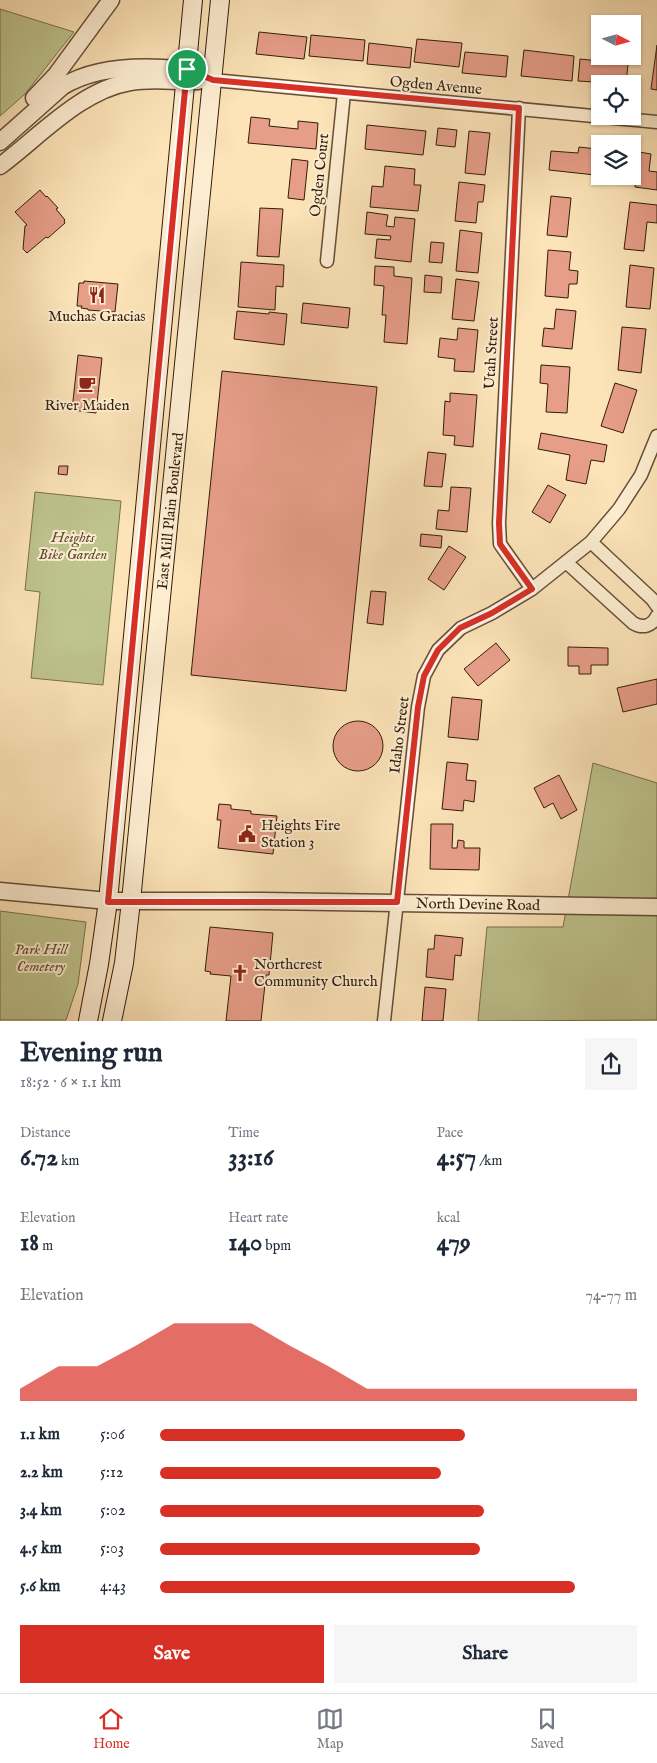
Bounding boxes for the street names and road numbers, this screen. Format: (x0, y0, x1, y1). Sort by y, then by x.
street label: Ogden Avenue (389, 72, 483, 99)
street label: Ogden Court (306, 132, 333, 218)
street label: Utah Street (480, 316, 503, 390)
street label: East Mill Plain Boulevard (153, 431, 188, 591)
street label: Idaho Street (385, 696, 414, 775)
street label: North Devine Road (416, 894, 541, 915)

